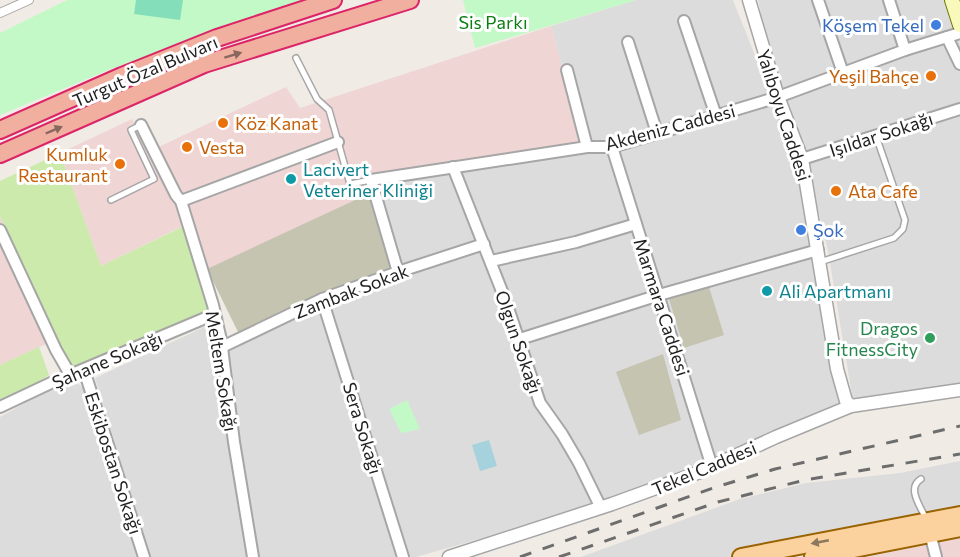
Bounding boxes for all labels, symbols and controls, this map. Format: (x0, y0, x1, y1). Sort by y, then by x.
park label: Sis Parkı (458, 11, 528, 33)
place label: Köşem Tekel (822, 14, 924, 36)
marker: Köşem Tekel (929, 18, 943, 32)
street label: Turgut Özal Bulvarı (69, 30, 221, 112)
street label: Yalıboyu Caddesi (752, 46, 816, 184)
one-way arrow (224, 50, 242, 59)
place label: Yeşil Bahçe (829, 65, 919, 87)
marker: Yeşil Bahçe (924, 69, 938, 83)
street label: Akdeniz Caddesi (602, 99, 738, 155)
street label: Işıldar Sokağı (826, 107, 936, 161)
place label: Köz Kanat (235, 112, 318, 134)
marker: Köz Kanat (216, 116, 230, 130)
one-way arrow (45, 126, 62, 135)
place label: Vesta (199, 136, 245, 158)
marker: Vesta (180, 140, 194, 154)
place label: Kumluk Restaurant (18, 143, 108, 186)
marker: Kumluk Restaurant (113, 157, 127, 171)
place label: Lacivert Veteriner Kliniği (303, 158, 433, 201)
marker: Lacivert Veteriner Kliniği (284, 172, 298, 186)
place label: Ata Cafe (848, 180, 918, 202)
marker: Ata Cafe (829, 184, 843, 198)
place label: Şok (813, 219, 844, 241)
marker: Şok (794, 223, 808, 237)
street label: Marmara Caddesi (629, 235, 695, 379)
street label: Zambak Sokak (291, 259, 412, 323)
place label: Ali Apartmanı (779, 280, 891, 302)
marker: Ali Apartmanı (760, 284, 774, 298)
street label: Olgun Sokağı (491, 287, 547, 397)
street label: Meltem Sokağı (202, 309, 242, 433)
place label: Dragos FitnessCity (826, 317, 918, 360)
street label: Şahane Sokağı (48, 327, 166, 393)
marker: Dragos FitnessCity (923, 331, 937, 345)
street label: Sera Sokağı (339, 379, 387, 477)
street label: Eskibostan Sokağı (81, 389, 147, 537)
street label: Tekel Caddesi (648, 436, 760, 500)
one-way arrow (810, 538, 829, 547)

